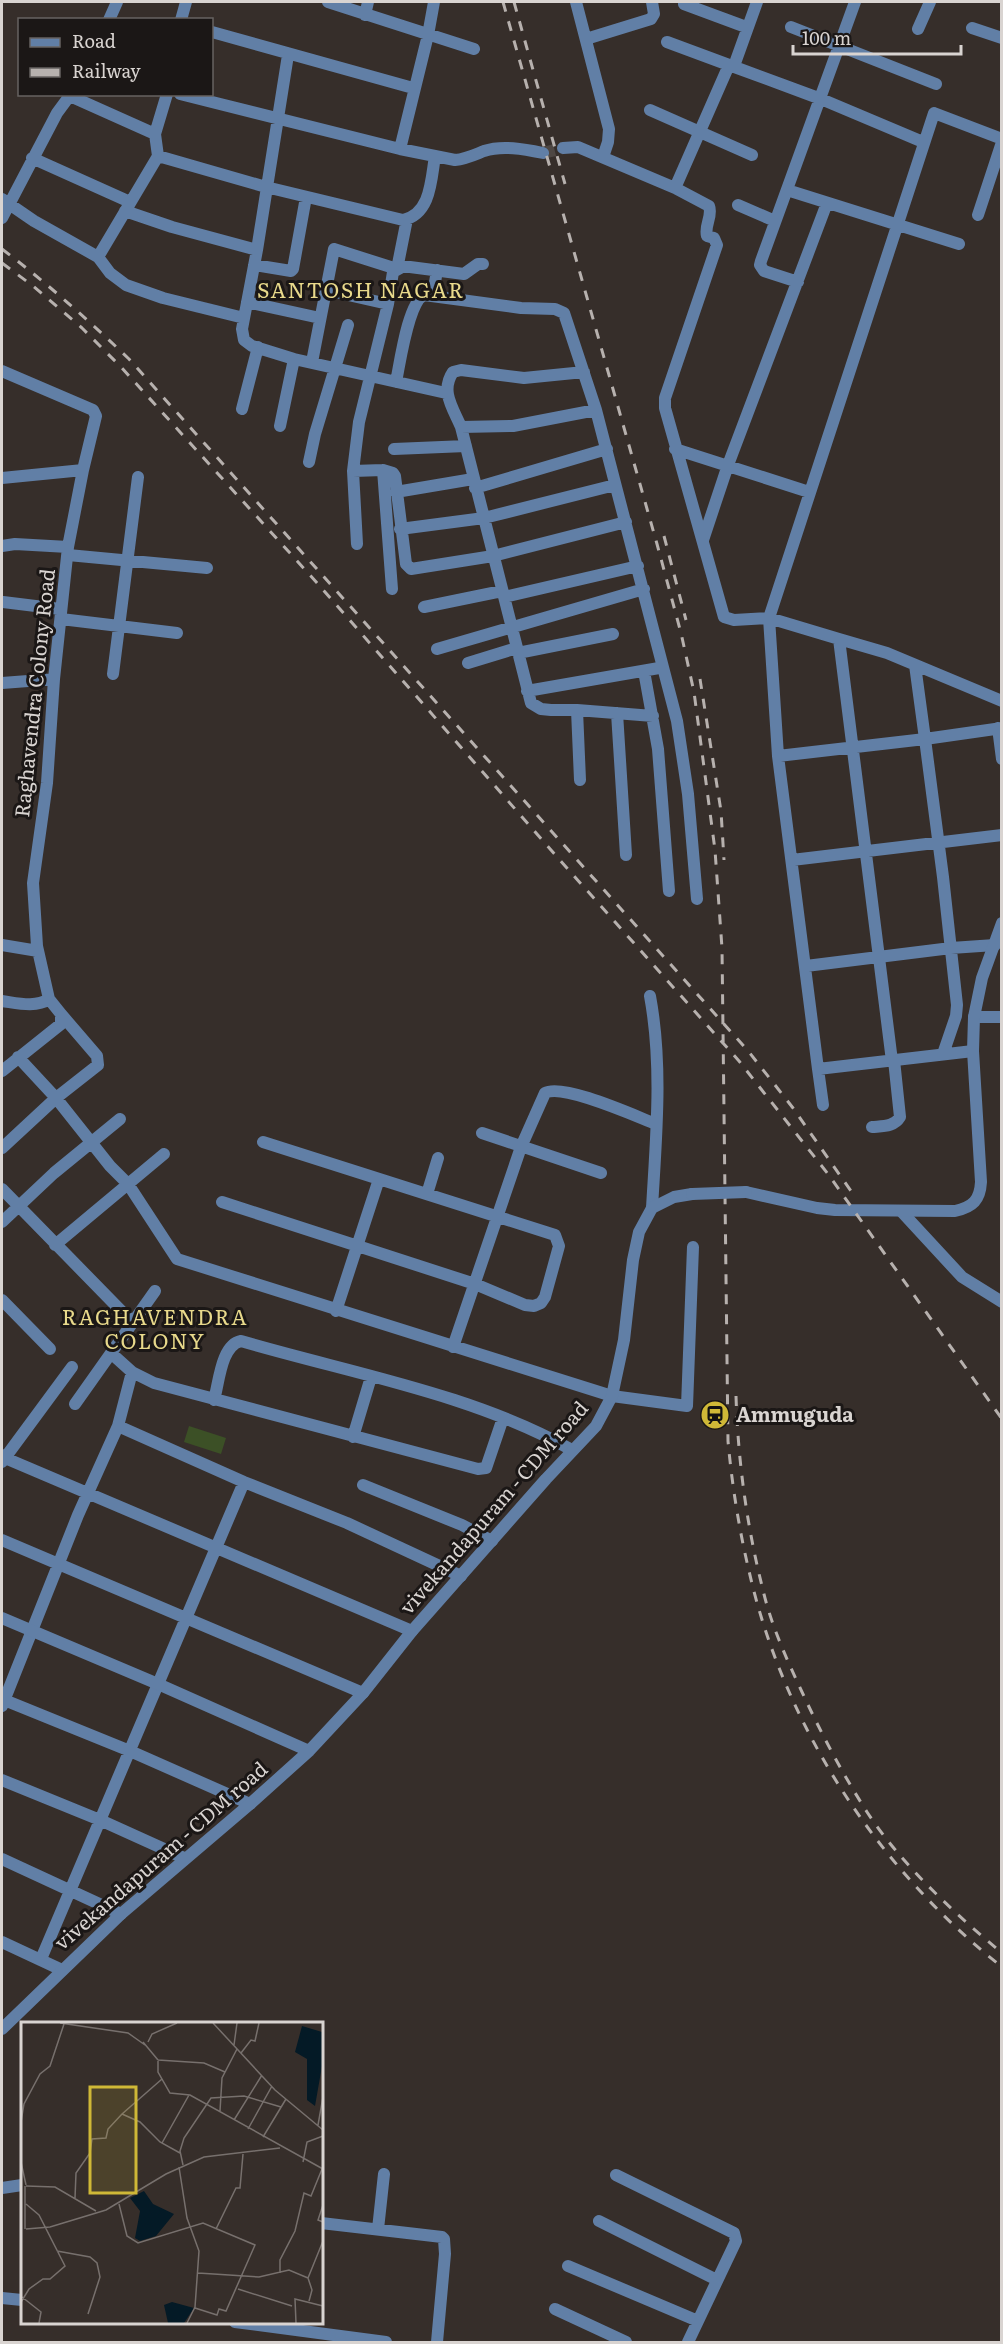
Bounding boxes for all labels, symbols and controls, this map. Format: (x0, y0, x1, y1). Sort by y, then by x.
legend (18, 18, 213, 96)
scale bar (793, 18, 961, 56)
text: 100 m (802, 24, 851, 51)
text: Road (72, 27, 116, 54)
text: Railway (72, 57, 141, 84)
district label: SANTOSH NAGAR (257, 273, 465, 304)
street label: Raghavendra Colony Road (5, 567, 61, 819)
district label: RAGHAVENDRA COLONY (62, 1300, 248, 1355)
street label: vivekandapuram - CDM road (391, 1393, 594, 1620)
place label: Ammuguda (736, 1398, 854, 1428)
station icon: Ammuguda (699, 1399, 731, 1431)
street label: vivekandapuram - CDM road (46, 1753, 273, 1956)
inset map (21, 2022, 322, 2323)

